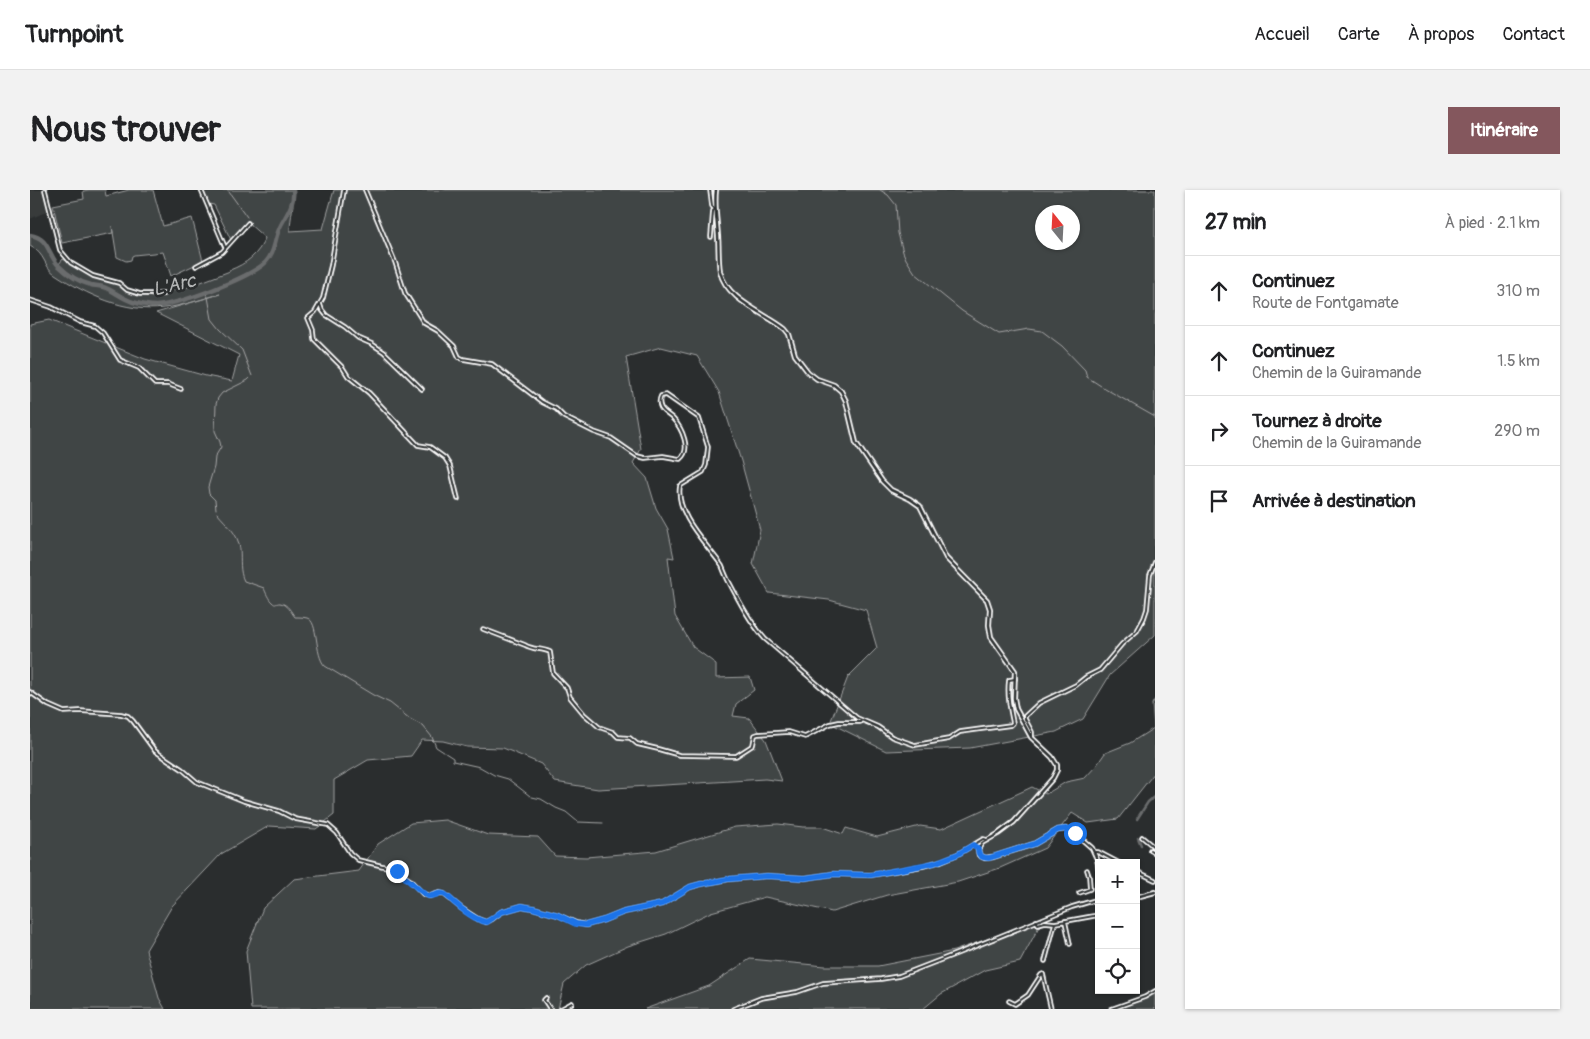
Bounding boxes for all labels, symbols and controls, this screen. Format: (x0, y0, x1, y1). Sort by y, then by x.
text: Turnpoint (25, 20, 123, 49)
text: Accueil (1254, 23, 1310, 46)
text: Carte (1338, 23, 1380, 46)
text: À propos (1408, 23, 1474, 46)
text: Contact (1502, 23, 1565, 46)
button: Itinéraire (1448, 107, 1560, 154)
text: Nous trouver (30, 108, 221, 152)
north arrow (1035, 205, 1080, 250)
text: 27 min (1205, 209, 1266, 236)
text: À pied · 2.1 km (1444, 213, 1540, 233)
water label: L'Arc (150, 268, 199, 302)
text: Continuez (1252, 269, 1335, 293)
icon: ahead (1205, 277, 1233, 305)
text: 310 m (1496, 281, 1540, 301)
text: Route de Fontgamate (1252, 293, 1399, 313)
text: Continuez (1252, 339, 1335, 363)
icon: ahead (1205, 347, 1233, 375)
text: 1.5 km (1497, 351, 1540, 371)
text: Chemin de la Guiramande (1252, 363, 1421, 383)
text: Tournez à droite (1252, 409, 1382, 433)
icon: right (1205, 417, 1233, 445)
text: 290 m (1494, 421, 1540, 441)
text: Chemin de la Guiramande (1252, 433, 1421, 453)
icon: arrive (1205, 487, 1233, 515)
text: Arrivée à destination (1252, 489, 1416, 513)
route start (1064, 822, 1087, 845)
map controls (1095, 859, 1140, 994)
button: + (1095, 859, 1140, 904)
route end (386, 860, 409, 883)
button: − (1095, 904, 1140, 949)
button: locate (1095, 949, 1140, 994)

